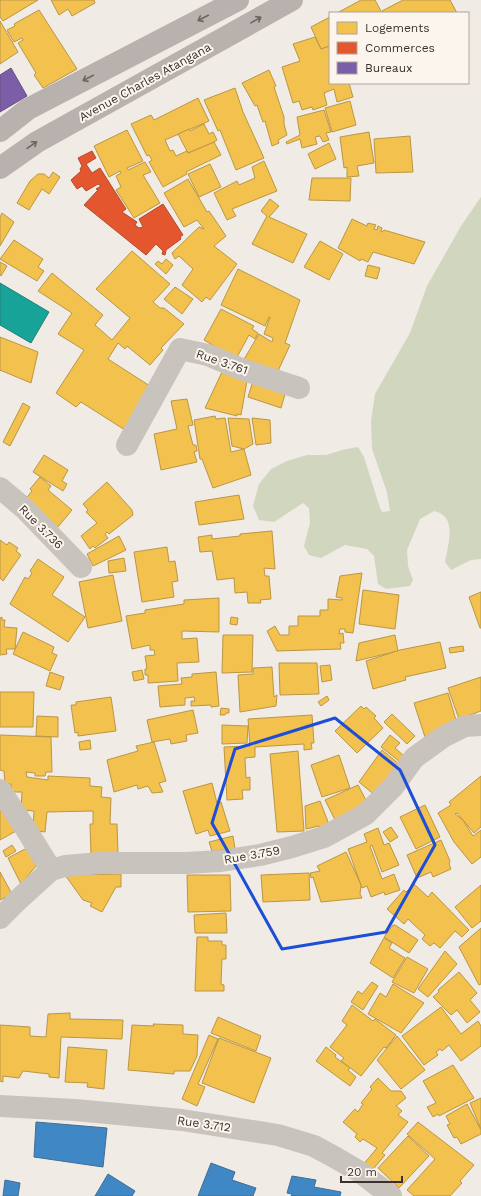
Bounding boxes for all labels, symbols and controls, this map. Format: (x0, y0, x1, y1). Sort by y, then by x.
legend (329, 12, 469, 84)
one-way arrow (198, 15, 210, 22)
one-way arrow (250, 16, 262, 24)
text: Logements (365, 21, 430, 35)
street label: Avenue Charles Atangana (77, 40, 214, 124)
text: Commerces (365, 41, 435, 55)
text: Bureaux (365, 61, 412, 75)
one-way arrow (82, 75, 94, 82)
one-way arrow (26, 141, 37, 149)
street label: Rue 3.761 (194, 347, 250, 377)
street label: Rue 3.736 (16, 502, 66, 552)
street label: Rue 3.759 (223, 843, 281, 867)
street label: Rue 3.712 (176, 1113, 232, 1135)
scale bar (341, 1158, 402, 1184)
text: 20 m (347, 1165, 377, 1179)

